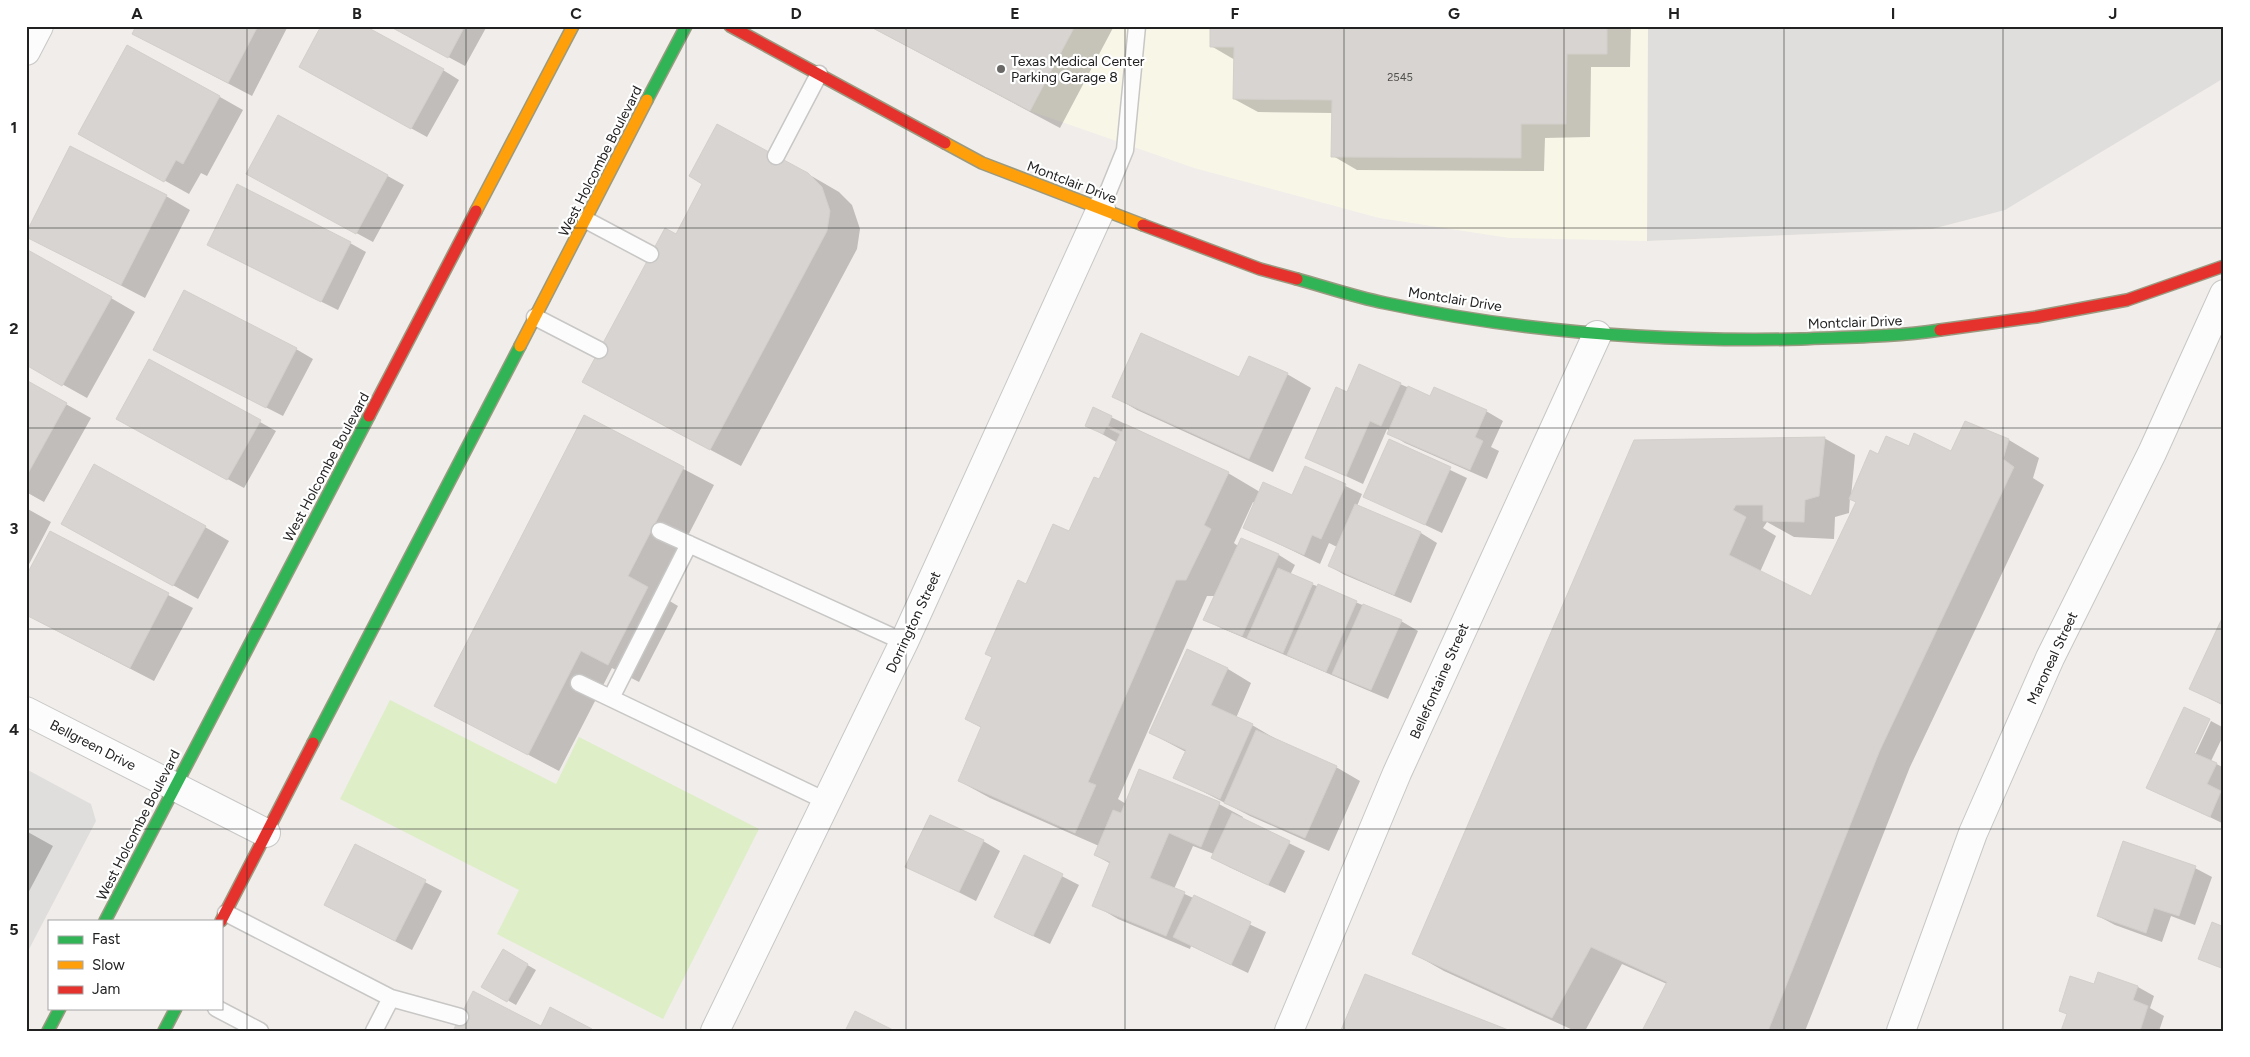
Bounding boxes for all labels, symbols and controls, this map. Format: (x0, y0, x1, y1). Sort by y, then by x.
text: A (131, 4, 143, 23)
text: B (352, 4, 362, 23)
text: C (570, 4, 582, 23)
text: D (790, 4, 802, 23)
text: E (1010, 4, 1020, 23)
text: F (1231, 4, 1240, 23)
text: G (1448, 4, 1460, 23)
text: H (1668, 4, 1680, 23)
text: I (1891, 4, 1895, 23)
text: J (2109, 4, 2117, 23)
place label: Texas Medical Center Parking Garage 8 (1011, 53, 1145, 86)
marker: Texas Medical Center Parking Garage 8 (995, 63, 1007, 75)
house number: 2545 (1387, 71, 1413, 84)
street label: West Holcombe Boulevard (555, 83, 646, 239)
text: 1 (11, 118, 17, 137)
street label: Montclair Drive (1025, 158, 1119, 207)
street label: Montclair Drive (1407, 284, 1503, 315)
street label: Montclair Drive (1807, 312, 1903, 333)
text: 2 (9, 319, 19, 338)
street label: West Holcombe Boulevard (280, 390, 373, 545)
text: 3 (10, 519, 19, 538)
street label: Dorrington Street (882, 569, 944, 676)
street label: Maroneal Street (2024, 609, 2081, 707)
street label: Bellefontaine Street (1406, 621, 1473, 742)
street label: Bellgreen Drive (47, 716, 139, 775)
text: 4 (9, 720, 19, 739)
street label: West Holcombe Boulevard (93, 747, 184, 903)
text: 5 (9, 920, 19, 939)
legend (48, 920, 222, 1010)
text: Fast (92, 930, 121, 948)
text: Slow (92, 956, 125, 974)
text: Jam (92, 980, 120, 998)

